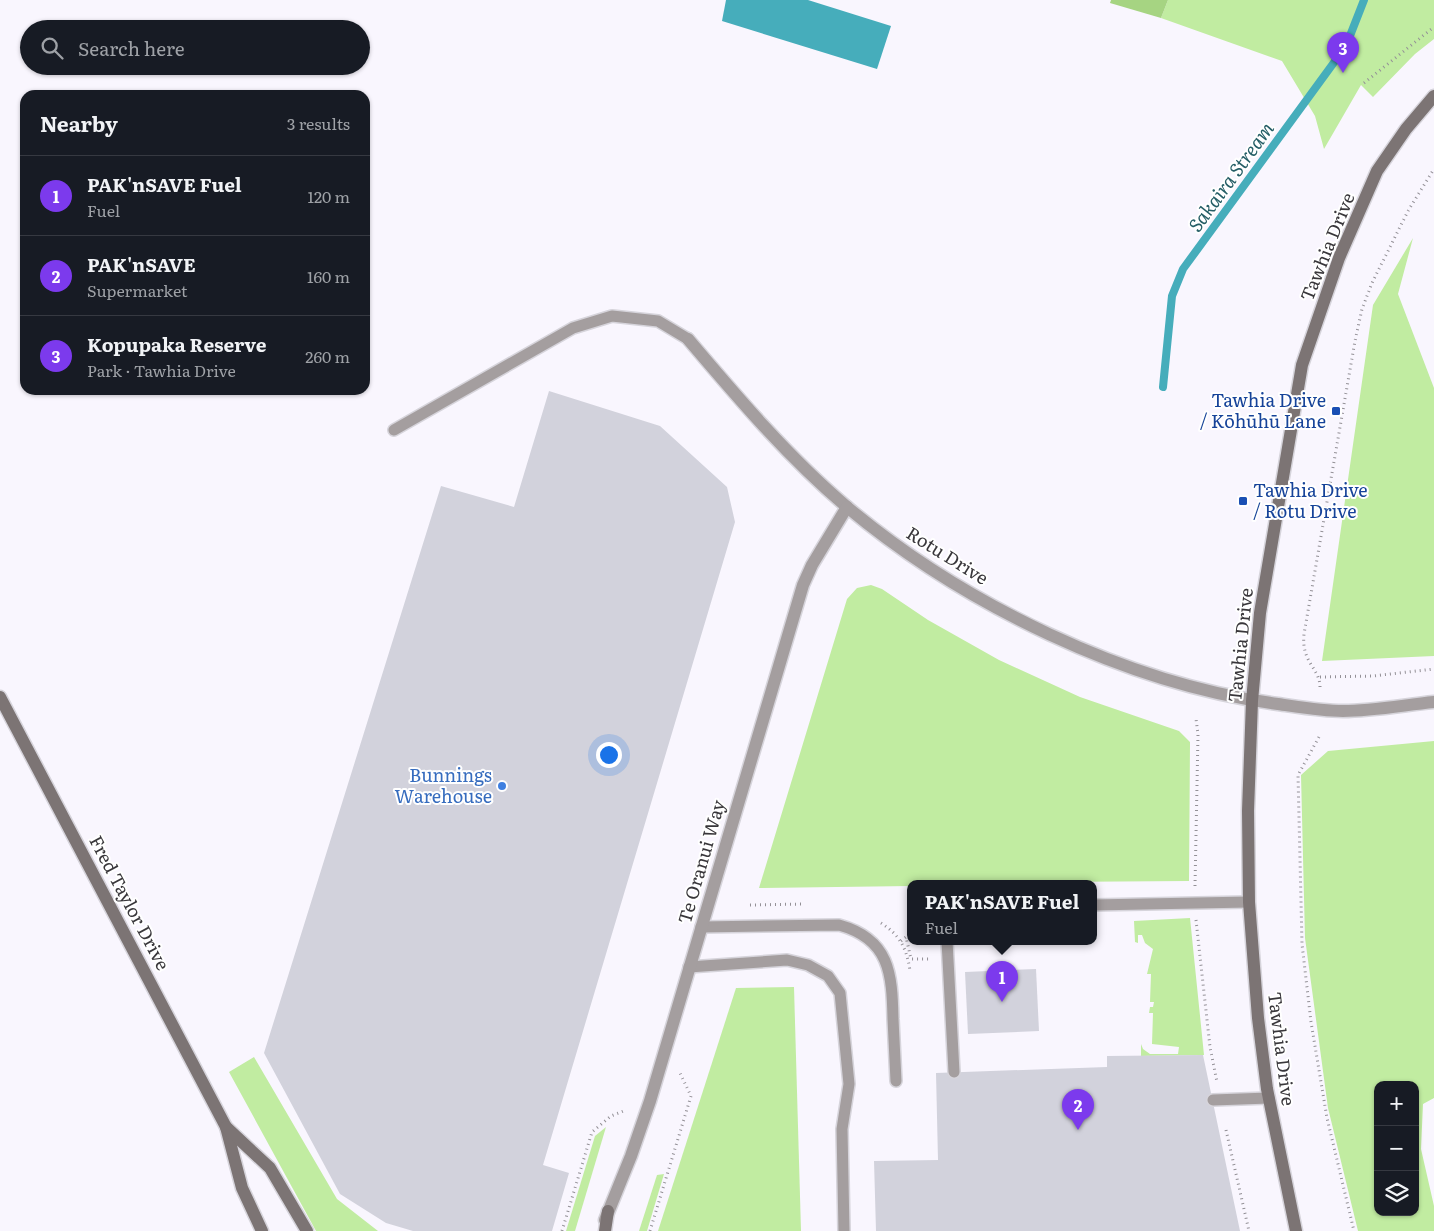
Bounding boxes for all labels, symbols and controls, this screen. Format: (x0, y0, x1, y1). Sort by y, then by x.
search box (20, 20, 370, 75)
pin: 3 (1327, 32, 1359, 73)
icon: search (38, 34, 66, 62)
text: Search here (78, 34, 185, 62)
text: Nearby (40, 107, 118, 138)
text: 3 results (287, 111, 350, 135)
water label: Sakaira Stream (1181, 115, 1280, 237)
text: PAK'nSAVE Fuel (87, 170, 242, 198)
text: 1 (53, 184, 59, 208)
text: 120 m (307, 184, 350, 208)
street label: Tawhia Drive (1293, 188, 1361, 305)
text: Fuel (87, 198, 120, 222)
text: PAK'nSAVE (87, 250, 196, 278)
text: 2 (52, 264, 60, 288)
text: 160 m (307, 264, 350, 288)
text: Supermarket (87, 278, 187, 302)
text: Kopupaka Reserve (87, 330, 266, 358)
text: 3 (52, 344, 60, 368)
text: 260 m (305, 344, 350, 368)
text: Park · Tawhia Drive (87, 358, 236, 382)
place label: Tawhia Drive / Kōhūhū Lane (1200, 386, 1326, 434)
marker: Tawhia Drive / Kōhūhū Lane (1330, 405, 1342, 417)
place label: Tawhia Drive / Rotu Drive (1253, 476, 1368, 524)
marker: Tawhia Drive / Rotu Drive (1237, 495, 1249, 507)
street label: Rotu Drive (902, 519, 994, 591)
street label: Tawhia Drive (1220, 586, 1259, 703)
your location (596, 742, 622, 768)
place label: Bunnings Warehouse (395, 761, 492, 809)
marker: Bunnings Warehouse (496, 780, 508, 792)
street label: Te Oranui Way (670, 796, 731, 927)
street label: Fred Taylor Drive (83, 830, 177, 974)
popup (907, 880, 1097, 945)
text: PAK'nSAVE Fuel (925, 887, 1079, 915)
text: Fuel (925, 915, 958, 939)
pin: 1 (986, 961, 1018, 1002)
street label: Tawhia Drive (1262, 990, 1303, 1107)
map controls (1374, 1081, 1419, 1216)
button: + (1374, 1081, 1419, 1126)
pin: 2 (1062, 1089, 1094, 1130)
button: − (1374, 1126, 1419, 1171)
button: layers (1374, 1171, 1419, 1216)

